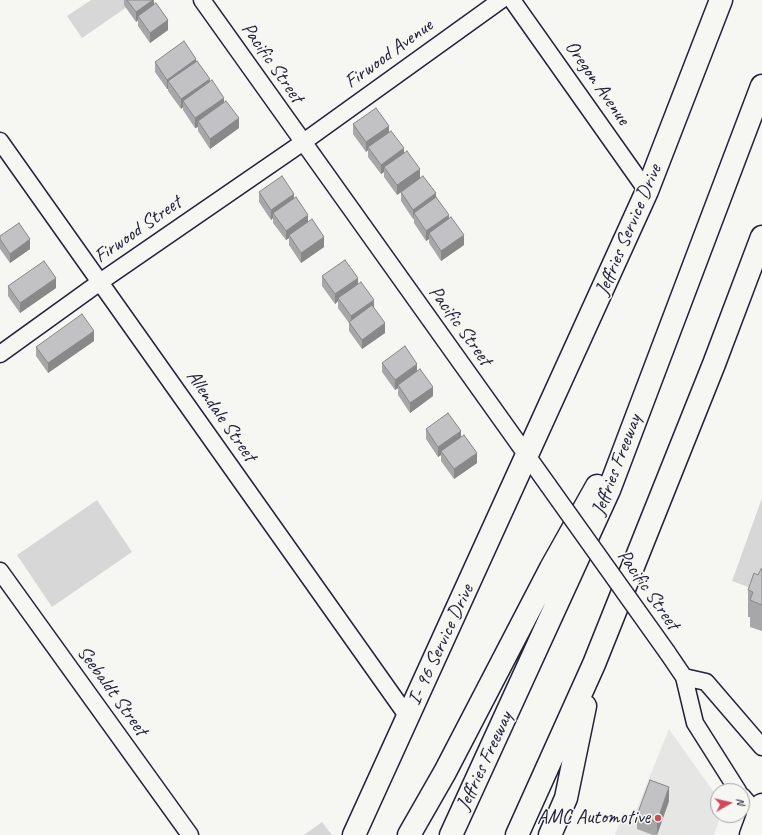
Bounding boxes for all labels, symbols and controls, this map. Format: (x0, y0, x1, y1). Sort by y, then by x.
street label: Firwood Avenue (340, 14, 438, 94)
street label: Pacific Street (236, 18, 308, 108)
street label: Oregon Avenue (559, 36, 635, 130)
street label: Jeffries Service Drive (591, 161, 667, 299)
street label: Firwood Street (90, 191, 186, 269)
street label: Pacific Street (423, 281, 497, 371)
street label: Allendale Street (181, 366, 261, 466)
street label: Jeffries Freeway (587, 411, 647, 519)
street label: Pacific Street (612, 545, 684, 635)
street label: I- 96 Service Drive (403, 581, 479, 709)
street label: Seebaldt Street (71, 641, 153, 741)
street label: Jeffries Freeway (452, 708, 518, 814)
north arrow (710, 783, 750, 823)
text: N (733, 797, 748, 806)
place label: AMC Automotive (537, 806, 650, 830)
marker: AMC Automotive (653, 813, 663, 823)

